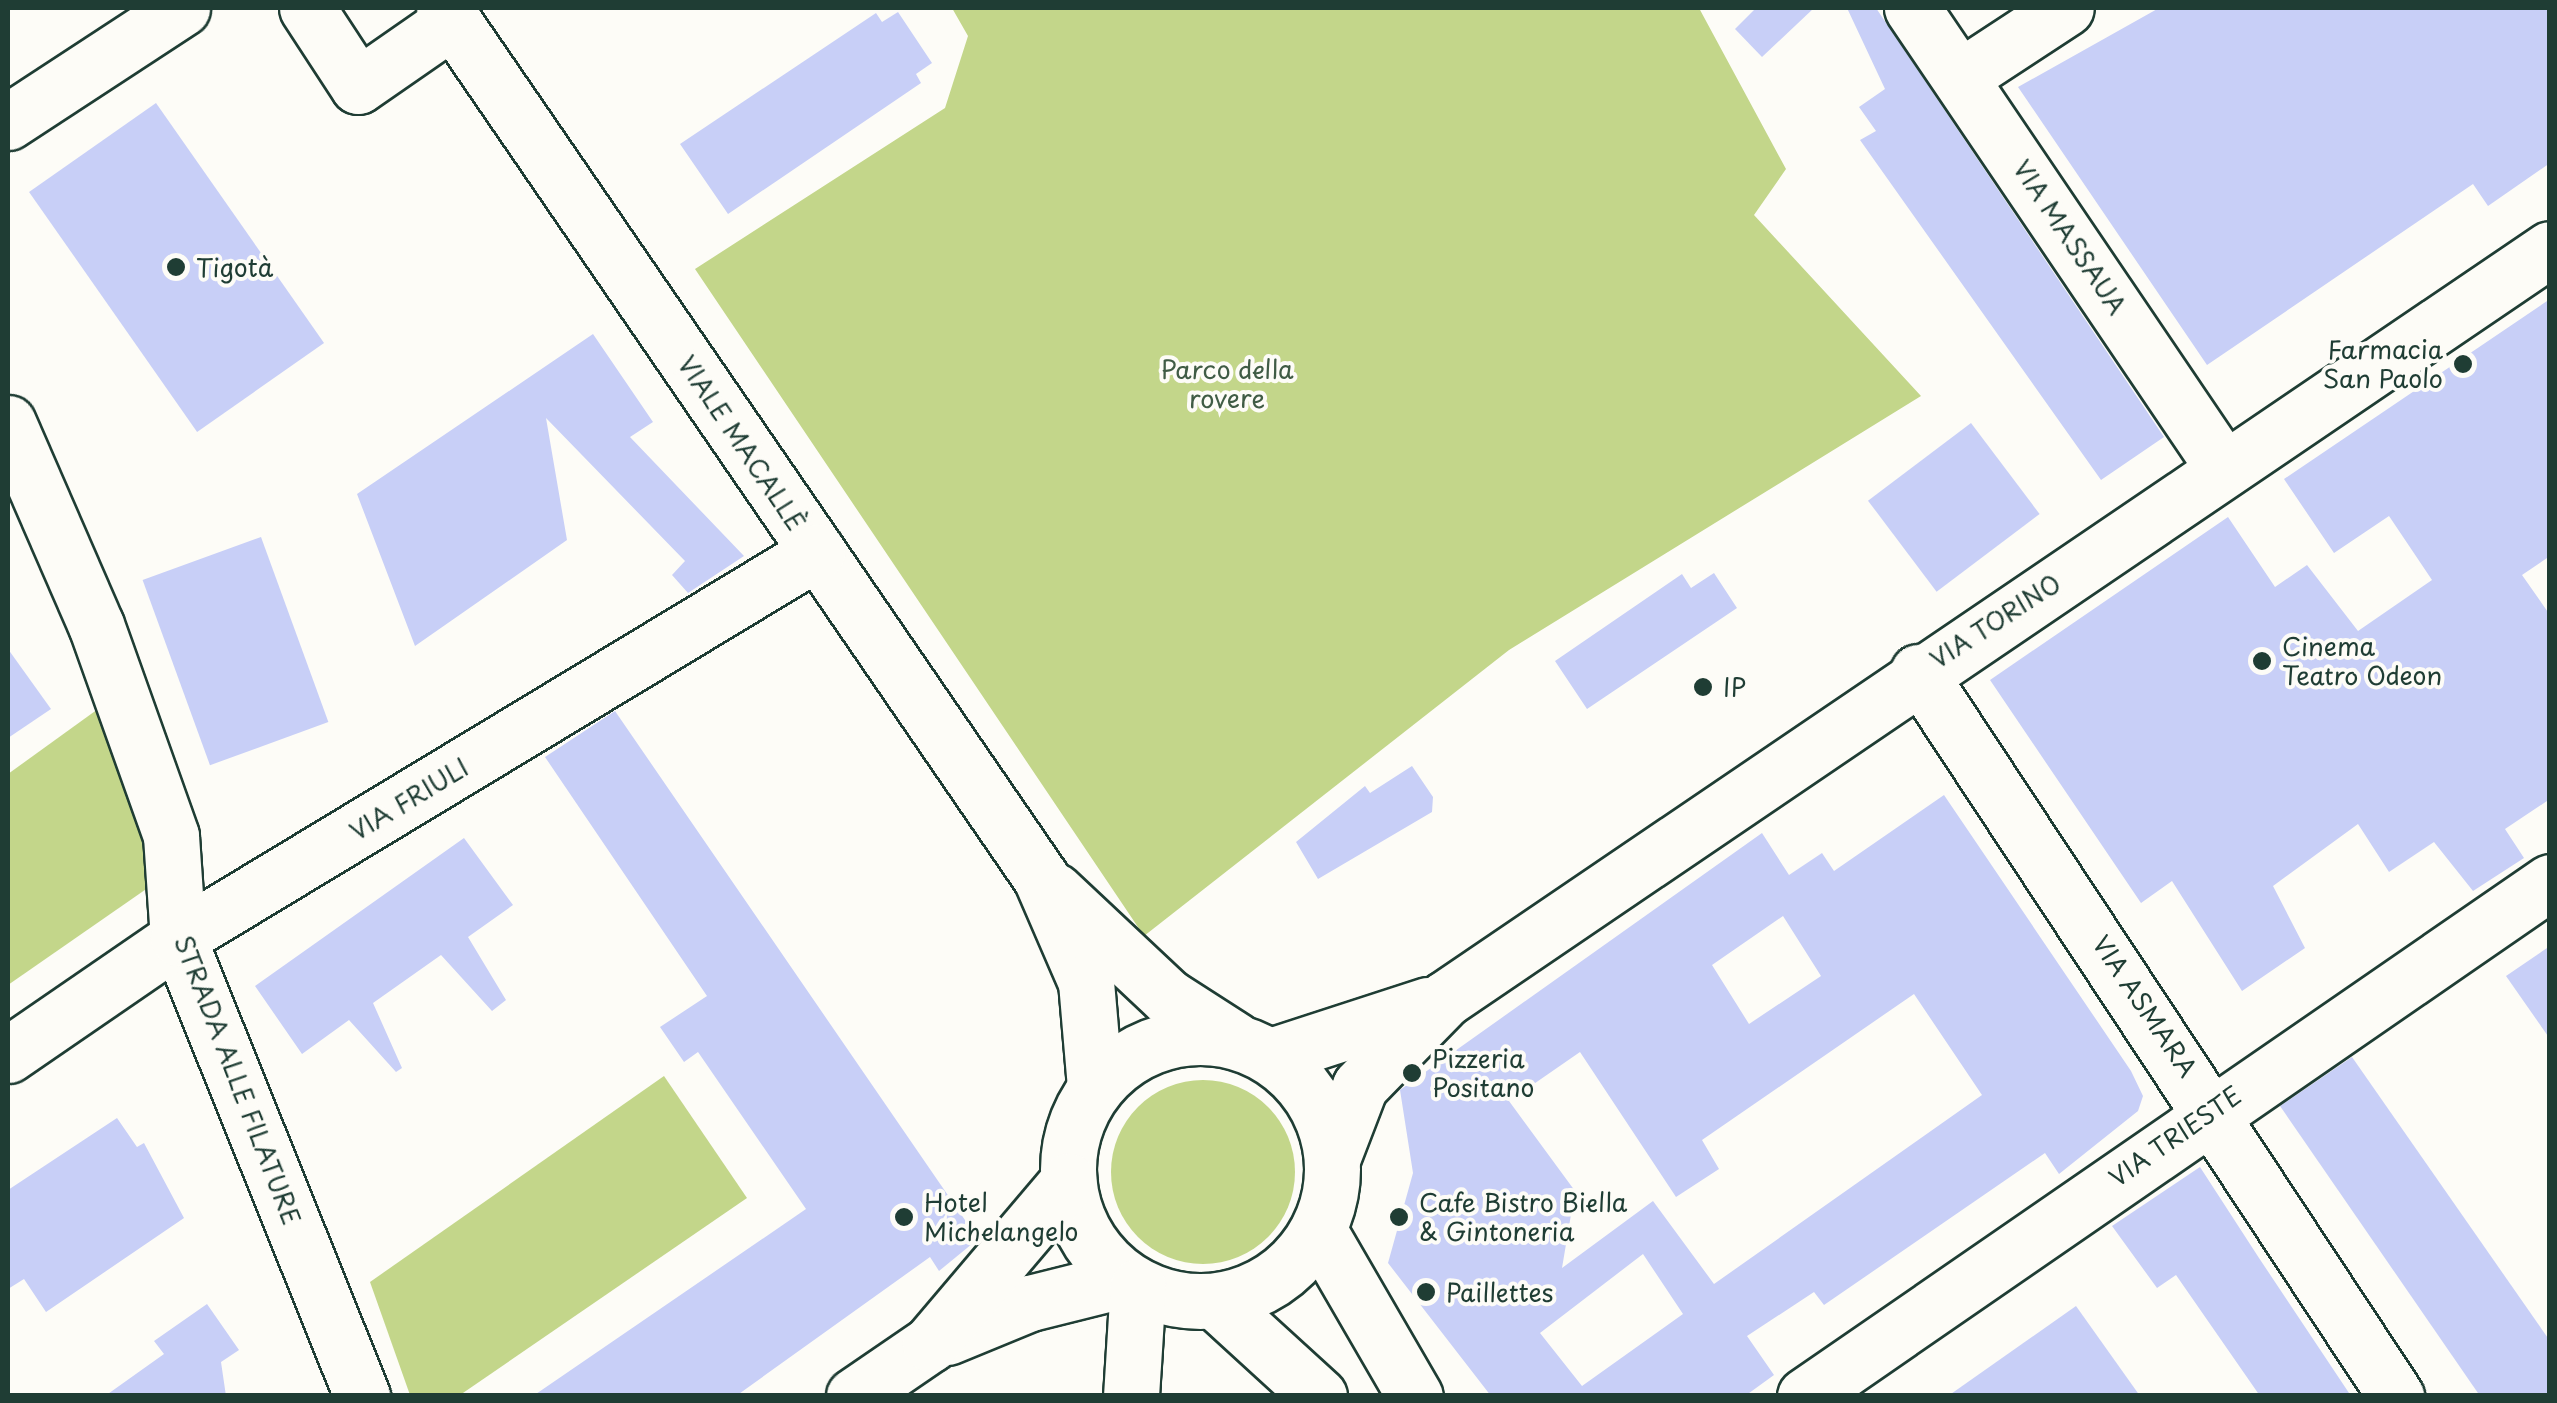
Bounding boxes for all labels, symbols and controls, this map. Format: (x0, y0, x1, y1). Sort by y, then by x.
street label: VIA MASSAUA (2006, 153, 2134, 321)
place label: Tigotà (196, 252, 273, 282)
marker: Tigotà (165, 256, 187, 278)
place label: Farmacia San Paolo (2325, 335, 2443, 394)
street label: VIALE MACALLÈ (672, 350, 812, 536)
marker: Farmacia San Paolo (2452, 353, 2474, 375)
park label: Parco della rovere (1160, 355, 1294, 414)
street label: VIA TORINO (1924, 567, 2066, 675)
place label: Cinema Teatro Odeon (2282, 632, 2444, 691)
marker: Cinema Teatro Odeon (2251, 650, 2273, 672)
place label: IP (1723, 672, 1746, 702)
marker: IP (1692, 676, 1714, 698)
street label: VIA FRIULI (344, 752, 474, 846)
street label: VIA ASMARA (2086, 928, 2204, 1084)
street label: STRADA ALLE FILATURE (169, 930, 307, 1230)
place label: Pizzeria Positano (1432, 1044, 1534, 1103)
marker: Pizzeria Positano (1401, 1062, 1423, 1084)
street label: VIA TRIESTE (2102, 1079, 2248, 1193)
place label: Hotel Michelangelo (924, 1188, 1078, 1247)
place label: Cafe Bistro Biella & Gintoneria (1419, 1188, 1629, 1247)
marker: Hotel Michelangelo (893, 1206, 915, 1228)
marker: Cafe Bistro Biella & Gintoneria (1388, 1206, 1410, 1228)
place label: Paillettes (1446, 1277, 1553, 1307)
marker: Paillettes (1415, 1281, 1437, 1303)

